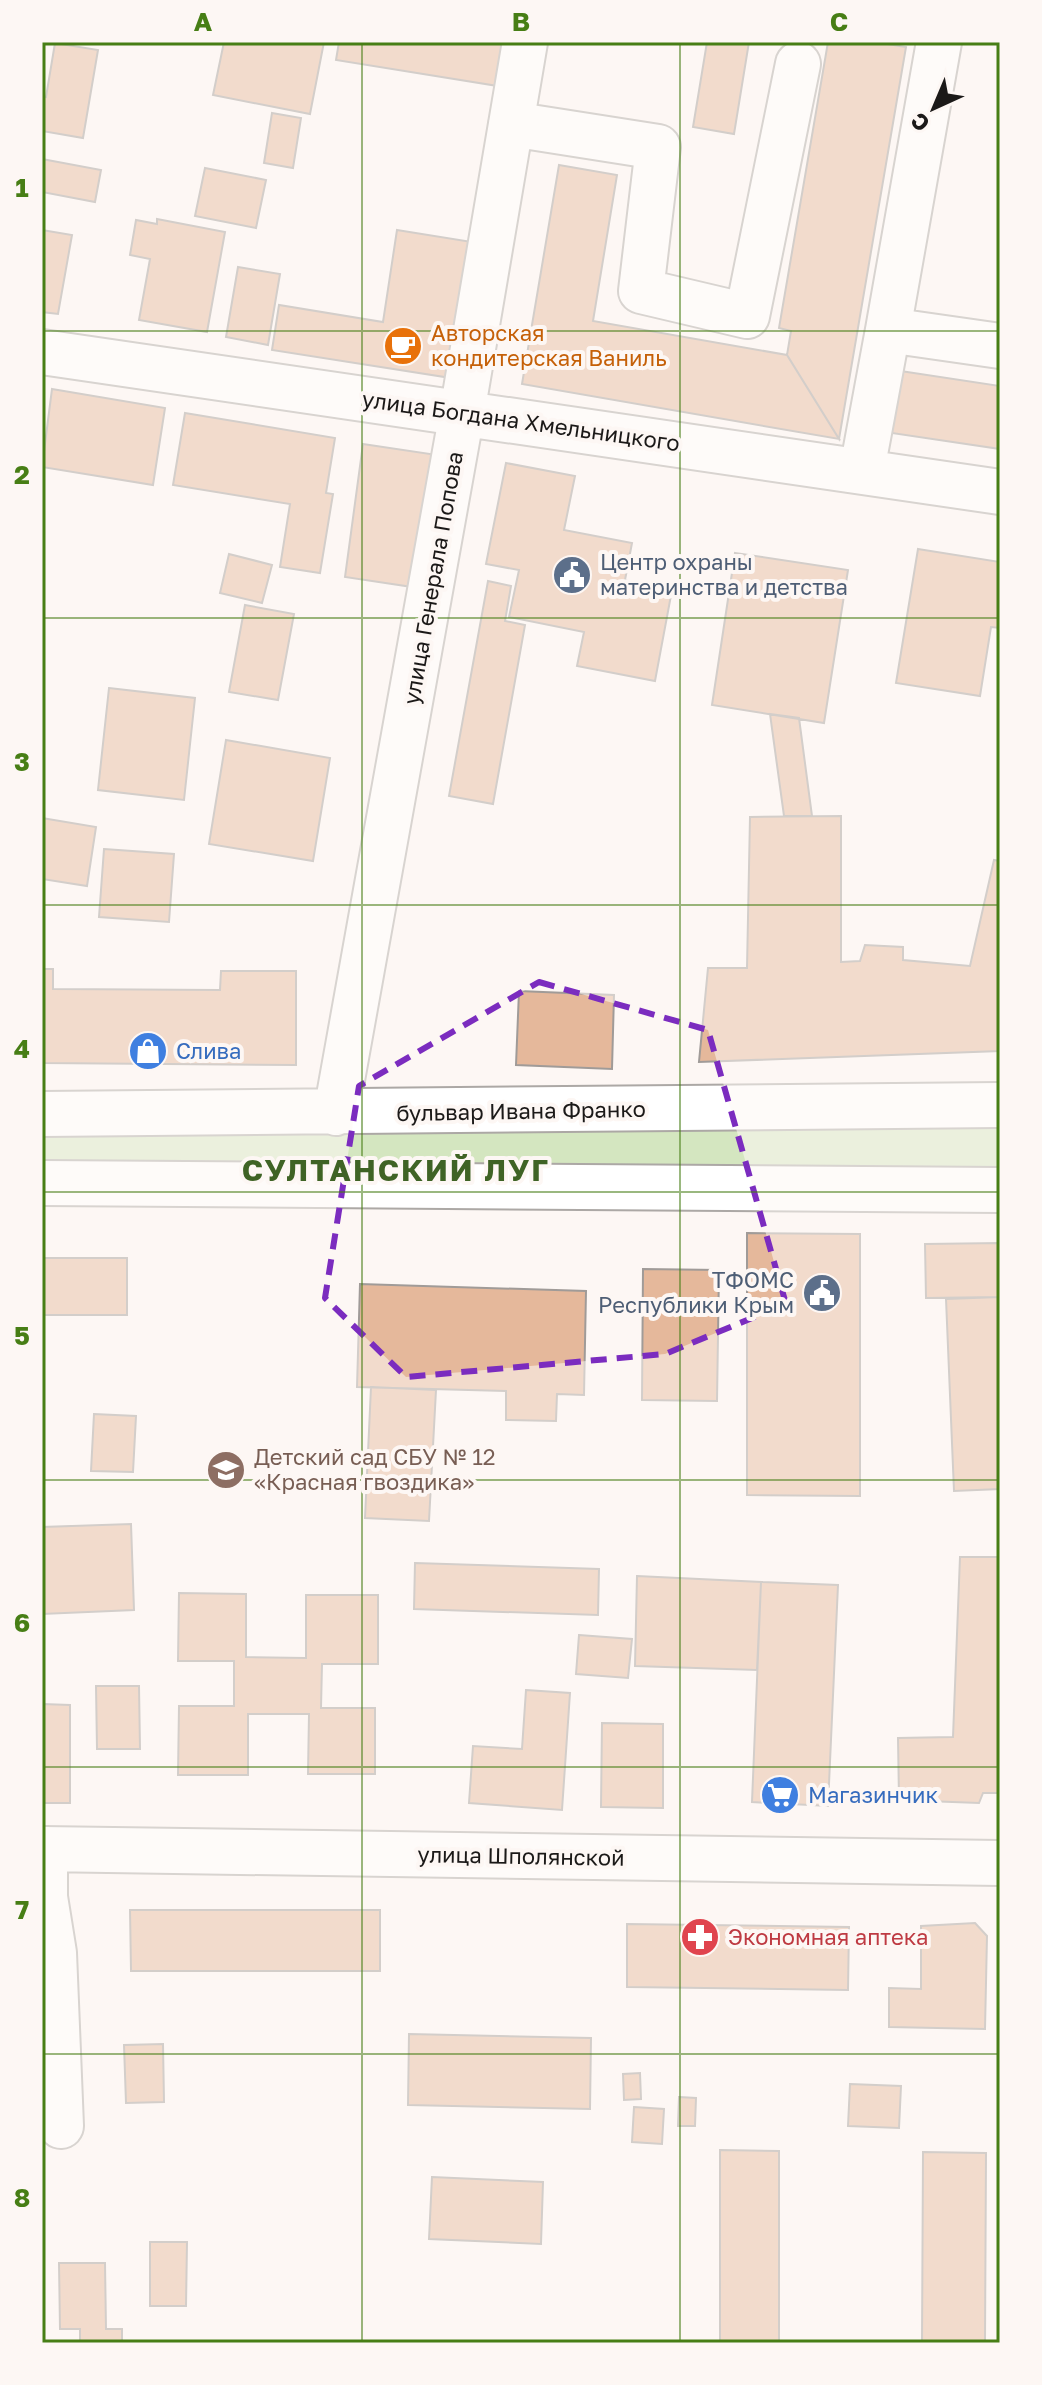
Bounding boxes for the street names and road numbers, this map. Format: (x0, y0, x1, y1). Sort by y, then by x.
street label: улица Богдана Хмельницкого (360, 385, 682, 456)
street label: улица Генерала Попова (397, 449, 468, 707)
street label: бульвар Ивана Франко (396, 1095, 646, 1126)
street label: улица Шполянской (417, 1840, 625, 1871)

